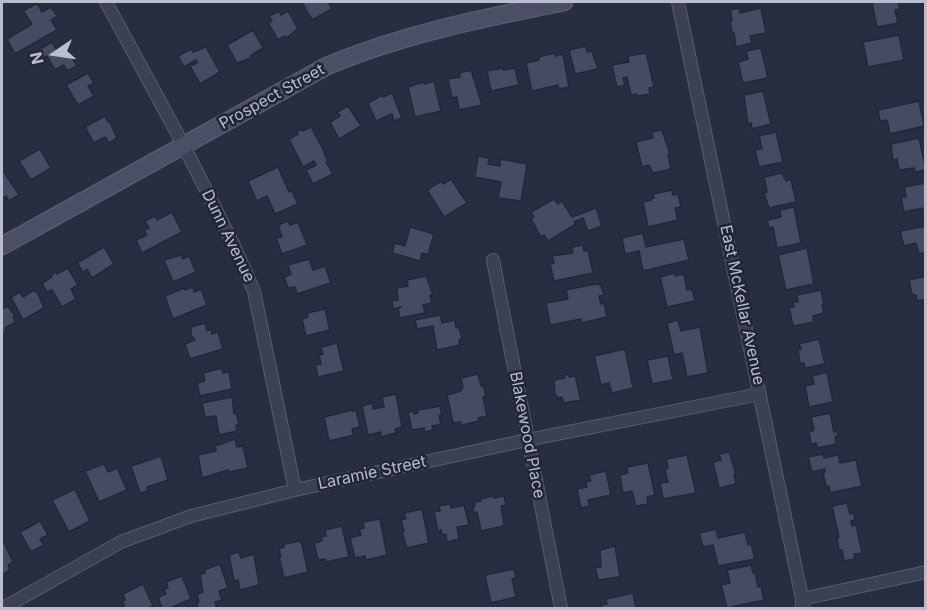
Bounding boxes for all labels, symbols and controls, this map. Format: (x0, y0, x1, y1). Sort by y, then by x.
north arrow (24, 24, 84, 84)
text: N (25, 50, 48, 66)
street label: Prospect Street (216, 60, 328, 134)
street label: Dunn Avenue (197, 187, 259, 285)
street label: East McKellar Avenue (716, 223, 768, 387)
street label: Blakewood Place (505, 370, 549, 500)
street label: Laramie Street (316, 452, 428, 494)

